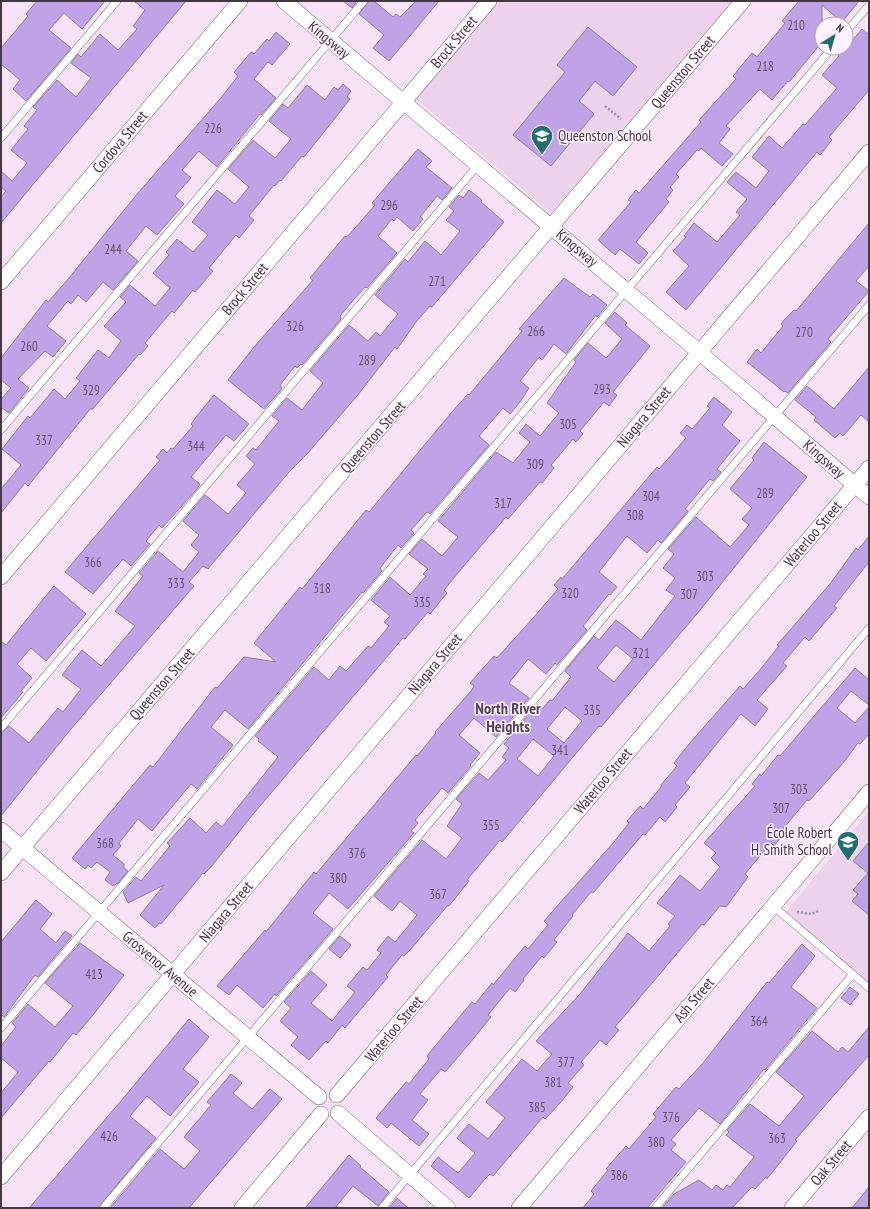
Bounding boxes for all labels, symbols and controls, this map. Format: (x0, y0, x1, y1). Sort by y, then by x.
street label: Brock Street (426, 12, 481, 72)
north arrow (814, 16, 854, 56)
street label: Kingsway (304, 17, 355, 63)
house number: 210 (787, 17, 805, 34)
text: N (833, 21, 847, 35)
street label: Queenston Street (646, 31, 719, 112)
house number: 218 (756, 58, 774, 75)
street label: Cordova Street (88, 106, 151, 177)
house number: 226 (204, 120, 222, 137)
school or university icon: Queenston School (529, 123, 555, 156)
place label: Queenston School (558, 126, 652, 145)
house number: 296 (380, 197, 398, 214)
street label: Kingsway (552, 225, 603, 271)
house number: 244 (104, 241, 122, 258)
street label: Brock Street (217, 259, 272, 319)
house number: 271 (428, 273, 446, 290)
house number: 326 (286, 318, 304, 335)
house number: 266 (527, 323, 545, 340)
house number: 270 (795, 324, 813, 341)
house number: 260 (20, 338, 38, 355)
house number: 289 (358, 352, 376, 369)
house number: 293 (593, 381, 611, 398)
house number: 329 (82, 382, 100, 399)
street label: Niagara Street (613, 382, 675, 451)
street label: Queenston Street (336, 396, 409, 477)
house number: 305 (559, 416, 577, 433)
house number: 337 (35, 432, 53, 449)
street label: Kingsway (799, 435, 849, 482)
house number: 344 (187, 438, 205, 455)
house number: 309 (526, 456, 544, 473)
house number: 289 (756, 485, 774, 502)
house number: 304 (642, 488, 660, 505)
house number: 317 (494, 495, 512, 512)
street label: Waterloo Street (779, 497, 846, 571)
house number: 308 (626, 507, 644, 524)
house number: 366 (84, 554, 102, 571)
house number: 303 (696, 568, 714, 585)
house number: 333 (167, 575, 185, 592)
house number: 318 (313, 580, 331, 597)
house number: 320 (561, 585, 579, 602)
house number: 307 (680, 586, 698, 603)
house number: 335 (413, 594, 431, 611)
street label: Niagara Street (404, 629, 466, 698)
street label: Queenston Street (125, 643, 198, 724)
house number: 321 (632, 645, 650, 662)
district label: North River Heights (475, 698, 541, 736)
house number: 335 (583, 702, 601, 719)
house number: 341 (551, 742, 569, 759)
street label: Waterloo Street (569, 744, 636, 818)
house number: 303 (790, 781, 808, 798)
house number: 307 (772, 800, 790, 817)
house number: 355 (482, 817, 500, 834)
place label: École Robert H. Smith School (751, 823, 833, 859)
school or university icon: École Robert H. Smith School (835, 829, 861, 862)
house number: 368 (96, 835, 114, 852)
house number: 376 (348, 845, 366, 862)
house number: 380 (329, 870, 347, 887)
street label: Niagara Street (195, 877, 257, 946)
house number: 367 (429, 886, 447, 903)
street label: Grosvenor Avenue (119, 926, 202, 1001)
house number: 413 (85, 966, 103, 983)
street label: Ash Street (669, 973, 718, 1026)
street label: Waterloo Street (360, 992, 427, 1066)
house number: 364 (750, 1013, 768, 1030)
house number: 377 (557, 1054, 575, 1071)
house number: 381 (544, 1074, 562, 1091)
house number: 385 (528, 1099, 546, 1116)
house number: 376 (662, 1109, 680, 1126)
house number: 426 (100, 1128, 118, 1145)
house number: 363 (768, 1130, 786, 1147)
house number: 380 (647, 1134, 665, 1151)
street label: Oak Street (806, 1136, 855, 1189)
house number: 386 (610, 1167, 628, 1184)

